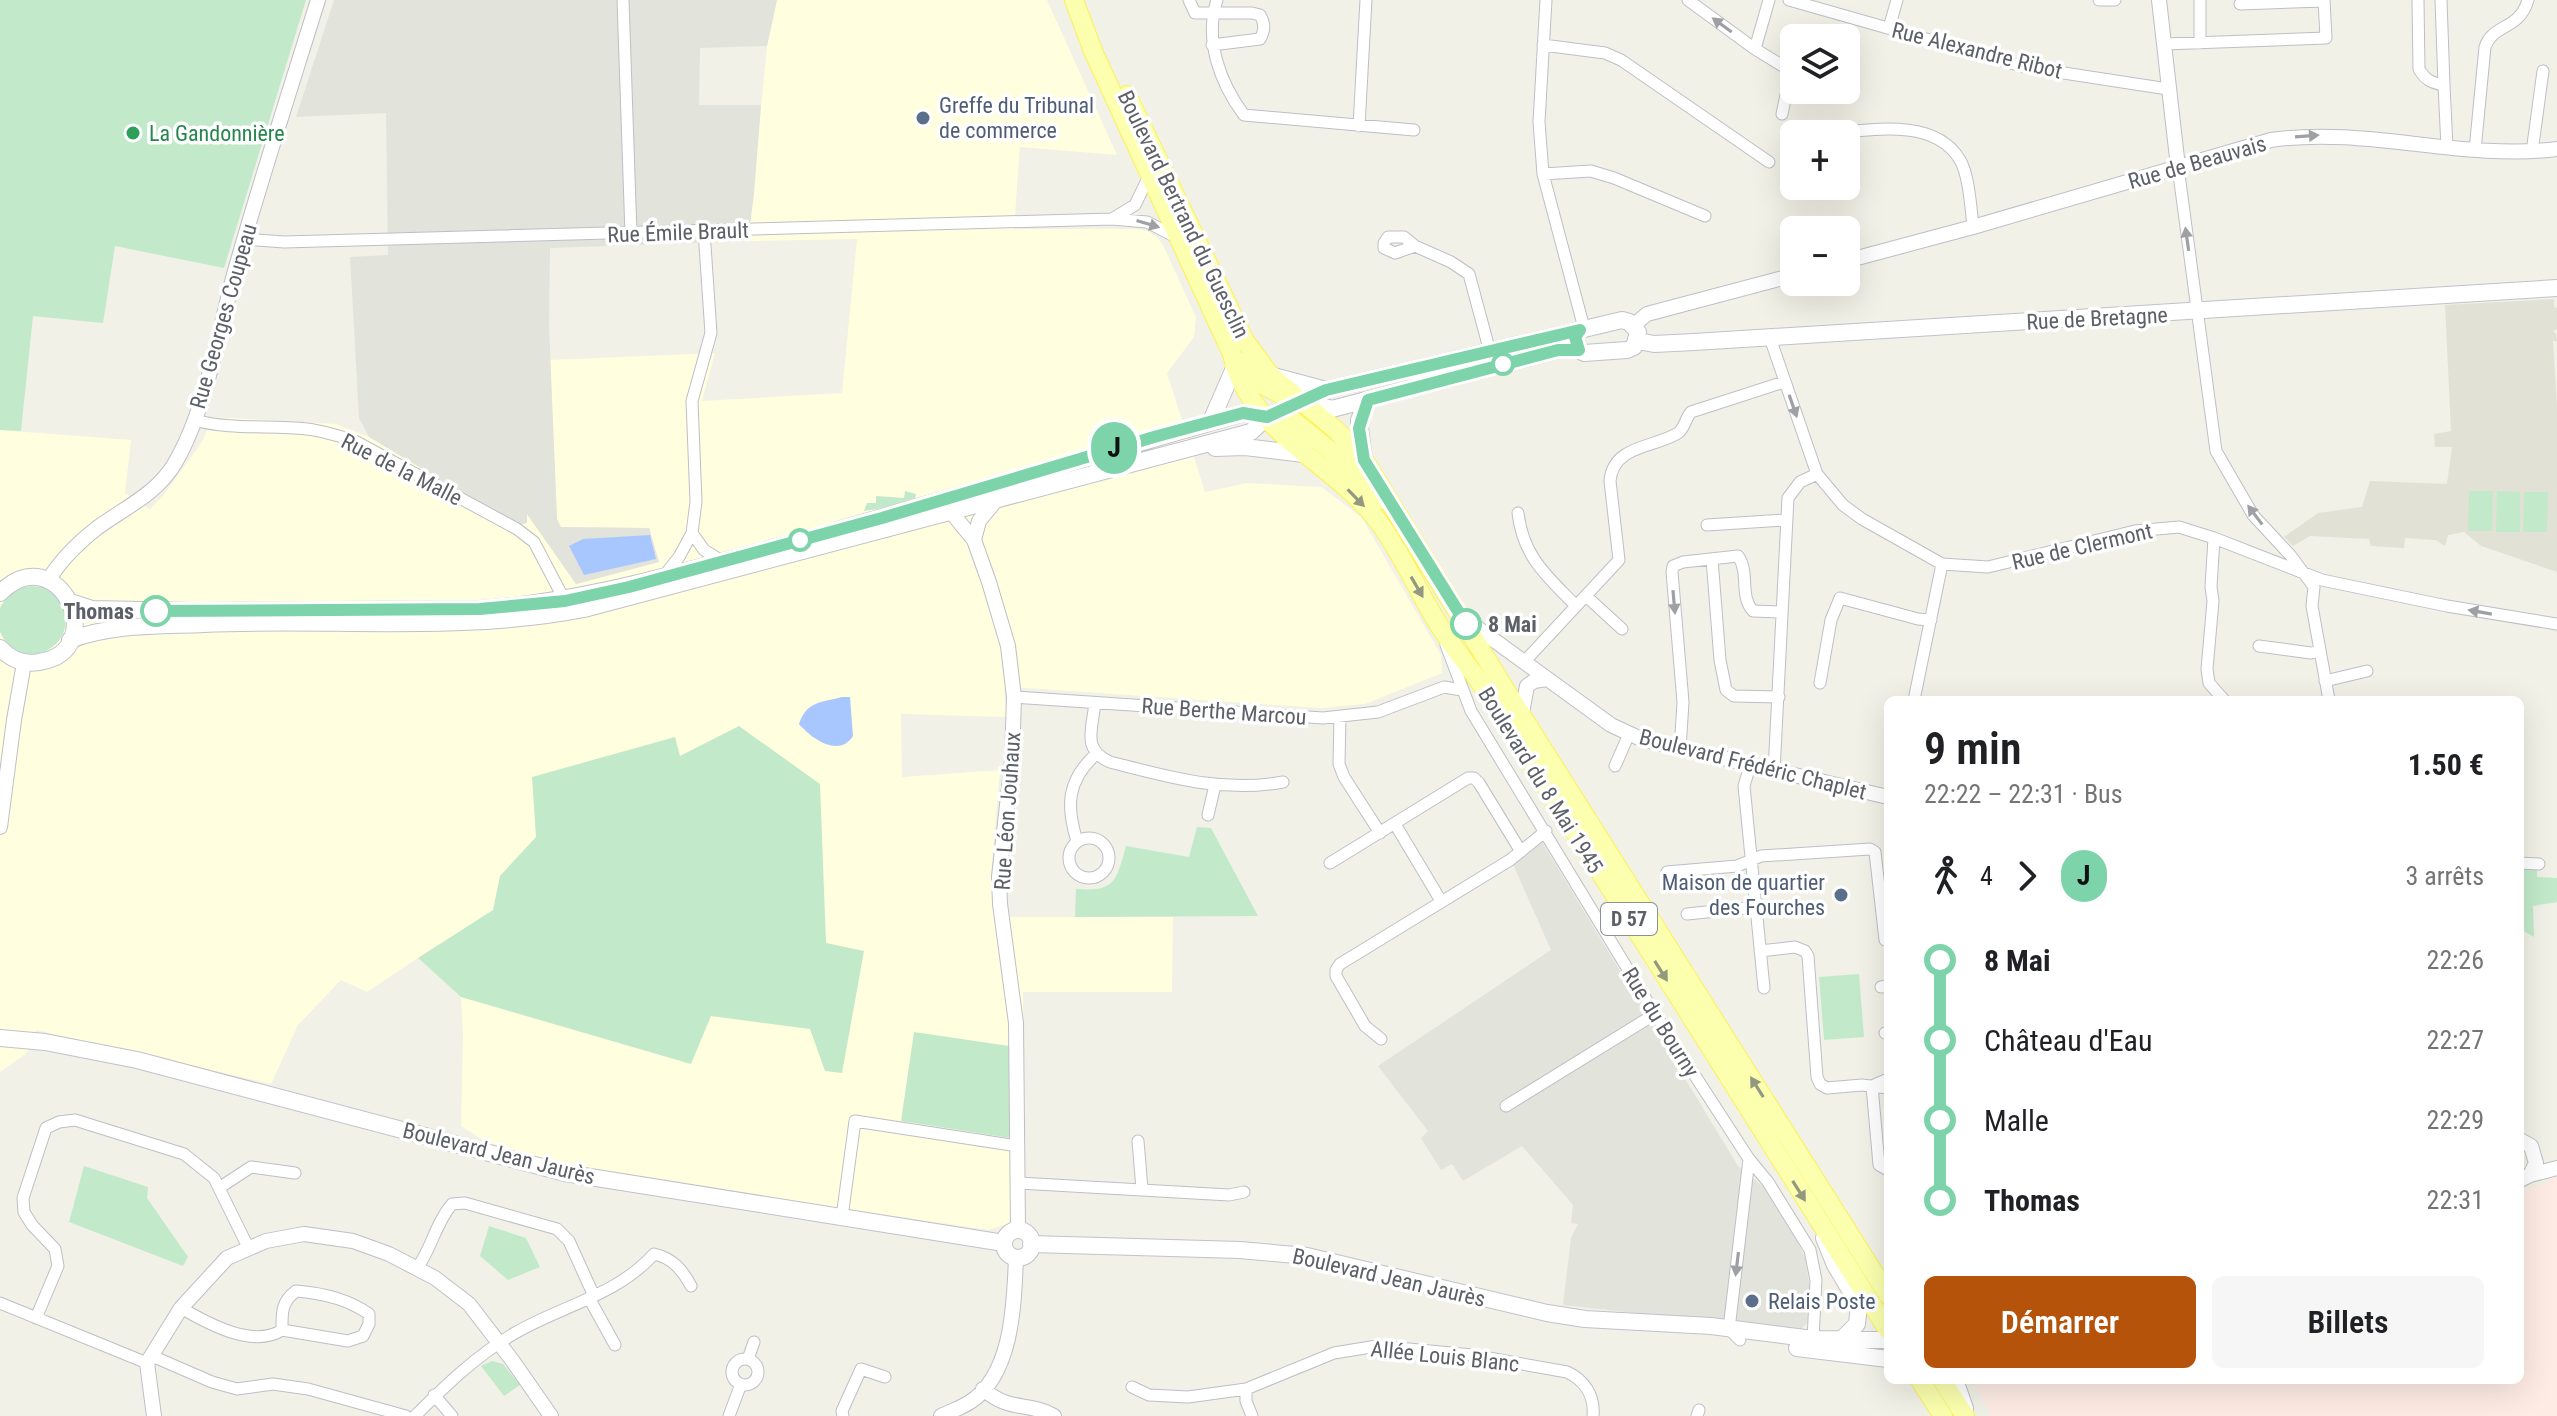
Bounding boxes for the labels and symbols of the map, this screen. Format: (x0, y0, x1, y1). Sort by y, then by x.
one-way arrow (1711, 17, 1732, 33)
street label: Rue Alexandre Ribot (1889, 17, 2065, 84)
street label: Boulevard Bertrand du Guesclin (1113, 86, 1254, 342)
place label: Greffe du Tribunal de commerce (939, 93, 1094, 143)
marker: Greffe du Tribunal de commerce (914, 109, 932, 127)
place label: La Gandonnière (149, 121, 285, 146)
marker: La Gandonnière (124, 124, 142, 142)
one-way arrow (2295, 129, 2320, 142)
street label: Rue de Beauvais (2125, 131, 2269, 194)
street label: Rue Émile Brault (607, 218, 749, 247)
one-way arrow (1136, 218, 1160, 231)
street label: Rue Georges Coupeau (185, 221, 262, 412)
one-way arrow (2181, 227, 2194, 252)
street label: Rue de Bretagne (2026, 302, 2168, 335)
unlabelled marker (1492, 353, 1514, 375)
one-way arrow (1787, 395, 1799, 419)
line badge: J (1088, 422, 1140, 474)
street label: Rue de la Malle (337, 428, 466, 511)
one-way arrow (1346, 488, 1365, 507)
one-way arrow (2248, 505, 2264, 526)
street label: Rue de Clermont (2010, 518, 2155, 575)
unlabelled marker (789, 529, 811, 551)
one-way arrow (1410, 576, 1424, 598)
one-way arrow (1668, 590, 1681, 615)
marker: Thomas (141, 596, 171, 626)
place label: Thomas (64, 599, 134, 624)
one-way arrow (2467, 605, 2492, 617)
marker: 8 Mai (1451, 609, 1481, 639)
place label: 8 Mai (1488, 612, 1537, 637)
street label: Boulevard du 8 Mai 1945 (1473, 683, 1608, 878)
street label: Rue Berthe Marcou (1141, 693, 1307, 730)
street label: Boulevard Frédéric Chaplet (1637, 724, 1869, 805)
street label: Rue Léon Jouhaux (989, 731, 1026, 891)
place label: Maison de quartier des Fourches (1662, 870, 1825, 920)
marker: Maison de quartier des Fourches (1832, 886, 1850, 904)
road number: D 57 (1601, 903, 1657, 935)
one-way arrow (1654, 960, 1668, 982)
street label: Rue du Bourny (1617, 963, 1704, 1082)
one-way arrow (1749, 1077, 1764, 1098)
street label: Boulevard Jean Jaurès (400, 1118, 597, 1189)
one-way arrow (1792, 1180, 1806, 1202)
street label: Boulevard Jean Jaurès (1290, 1243, 1488, 1312)
one-way arrow (1730, 1252, 1743, 1277)
place label: Relais Poste (1768, 1289, 1876, 1314)
marker: Relais Poste (1743, 1292, 1761, 1310)
street label: Allée Louis Blanc (1369, 1336, 1520, 1377)

